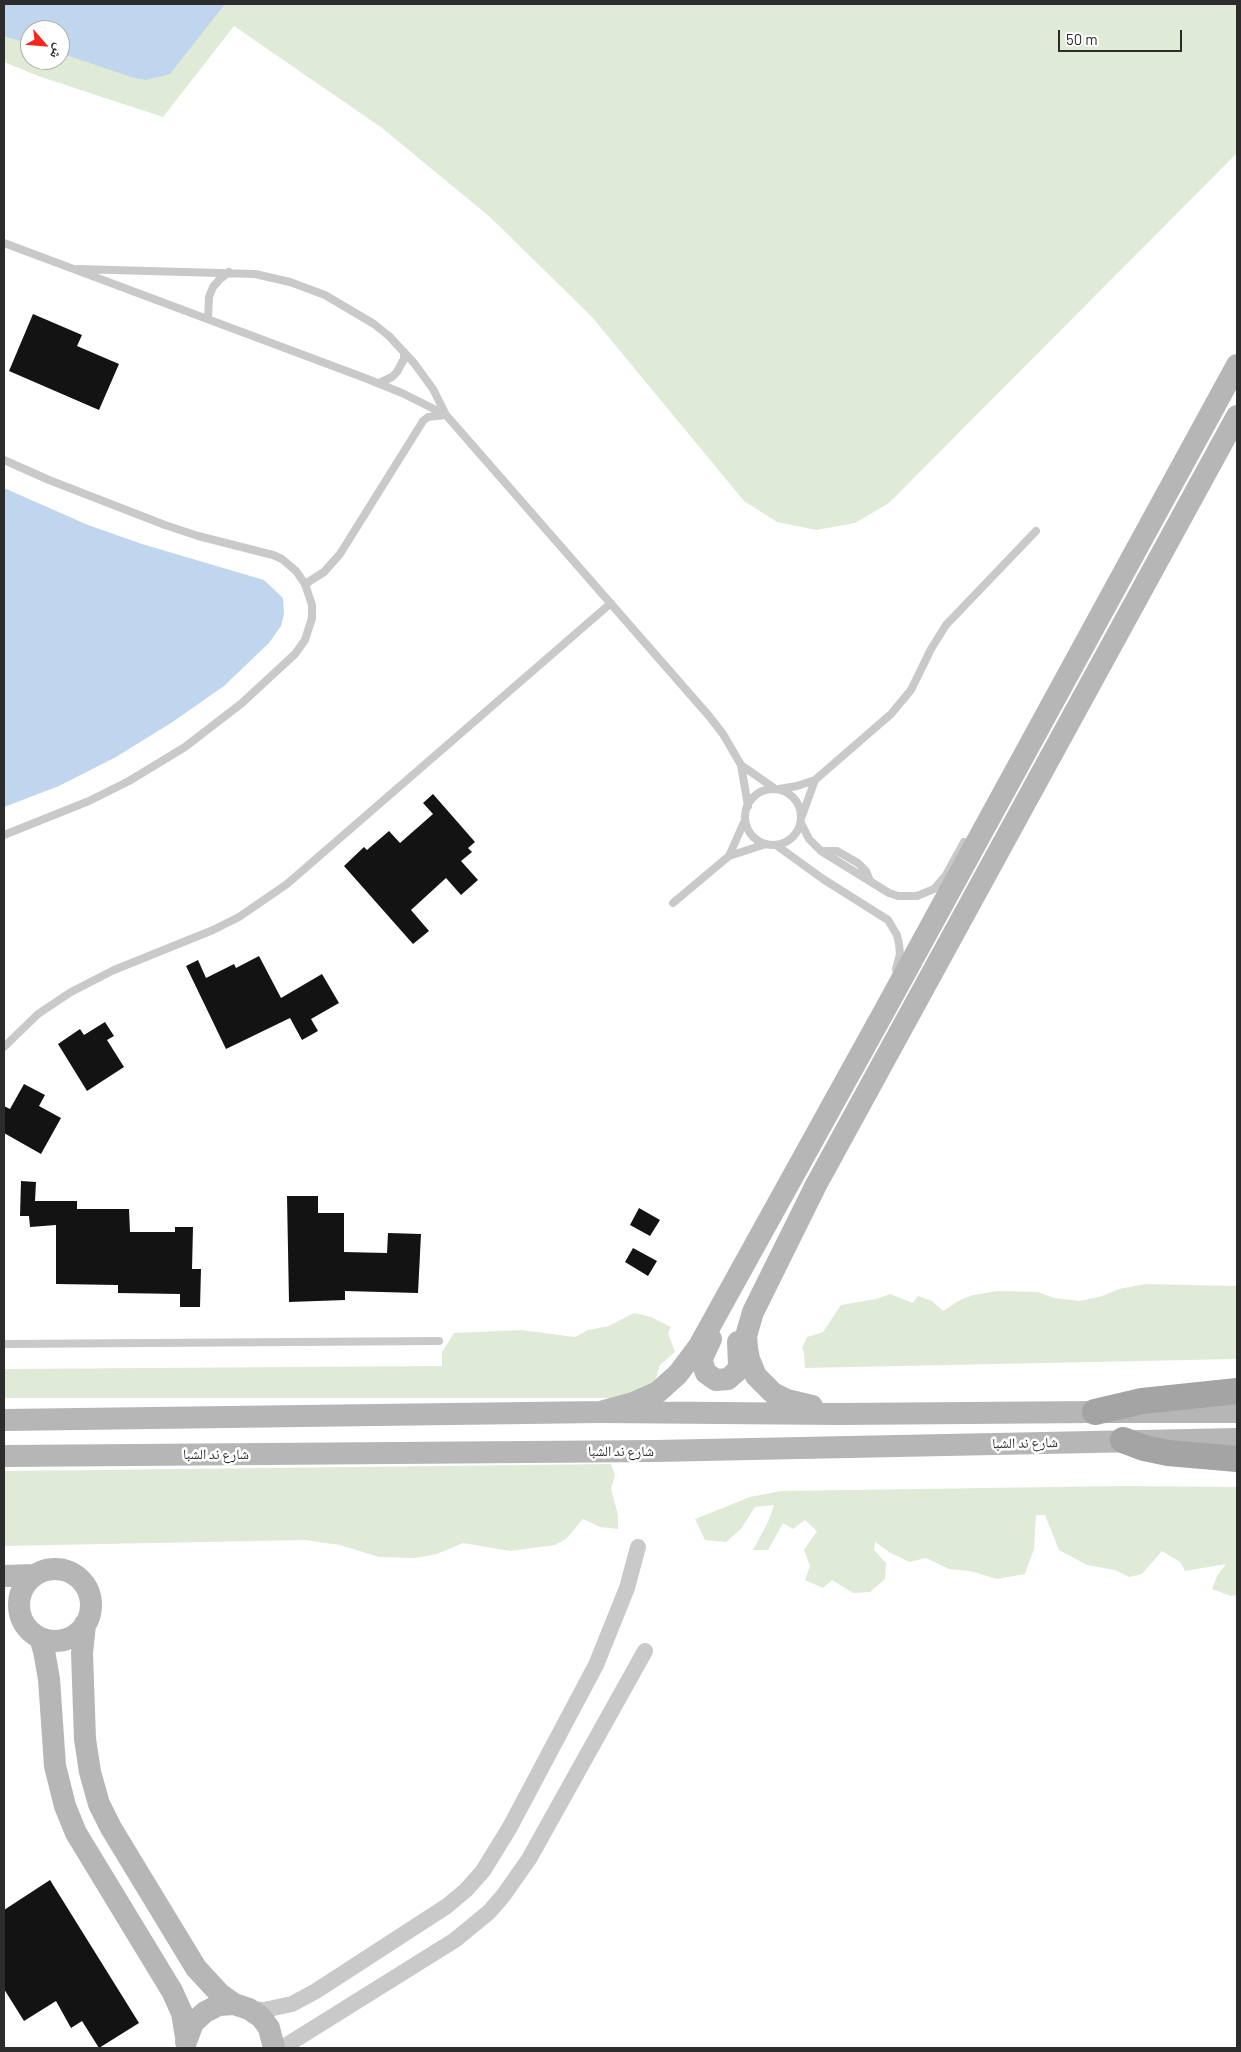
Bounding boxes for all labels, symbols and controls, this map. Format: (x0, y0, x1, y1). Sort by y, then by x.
north arrow (20, 20, 70, 70)
scale bar (1061, 20, 1185, 52)
text: 50 m (1066, 30, 1098, 48)
text: ش (47, 41, 69, 62)
street label: شارع ند الشبا (992, 1434, 1058, 1452)
street label: شارع ند الشبا (588, 1443, 654, 1459)
street label: شارع ند الشبا (183, 1446, 249, 1462)

